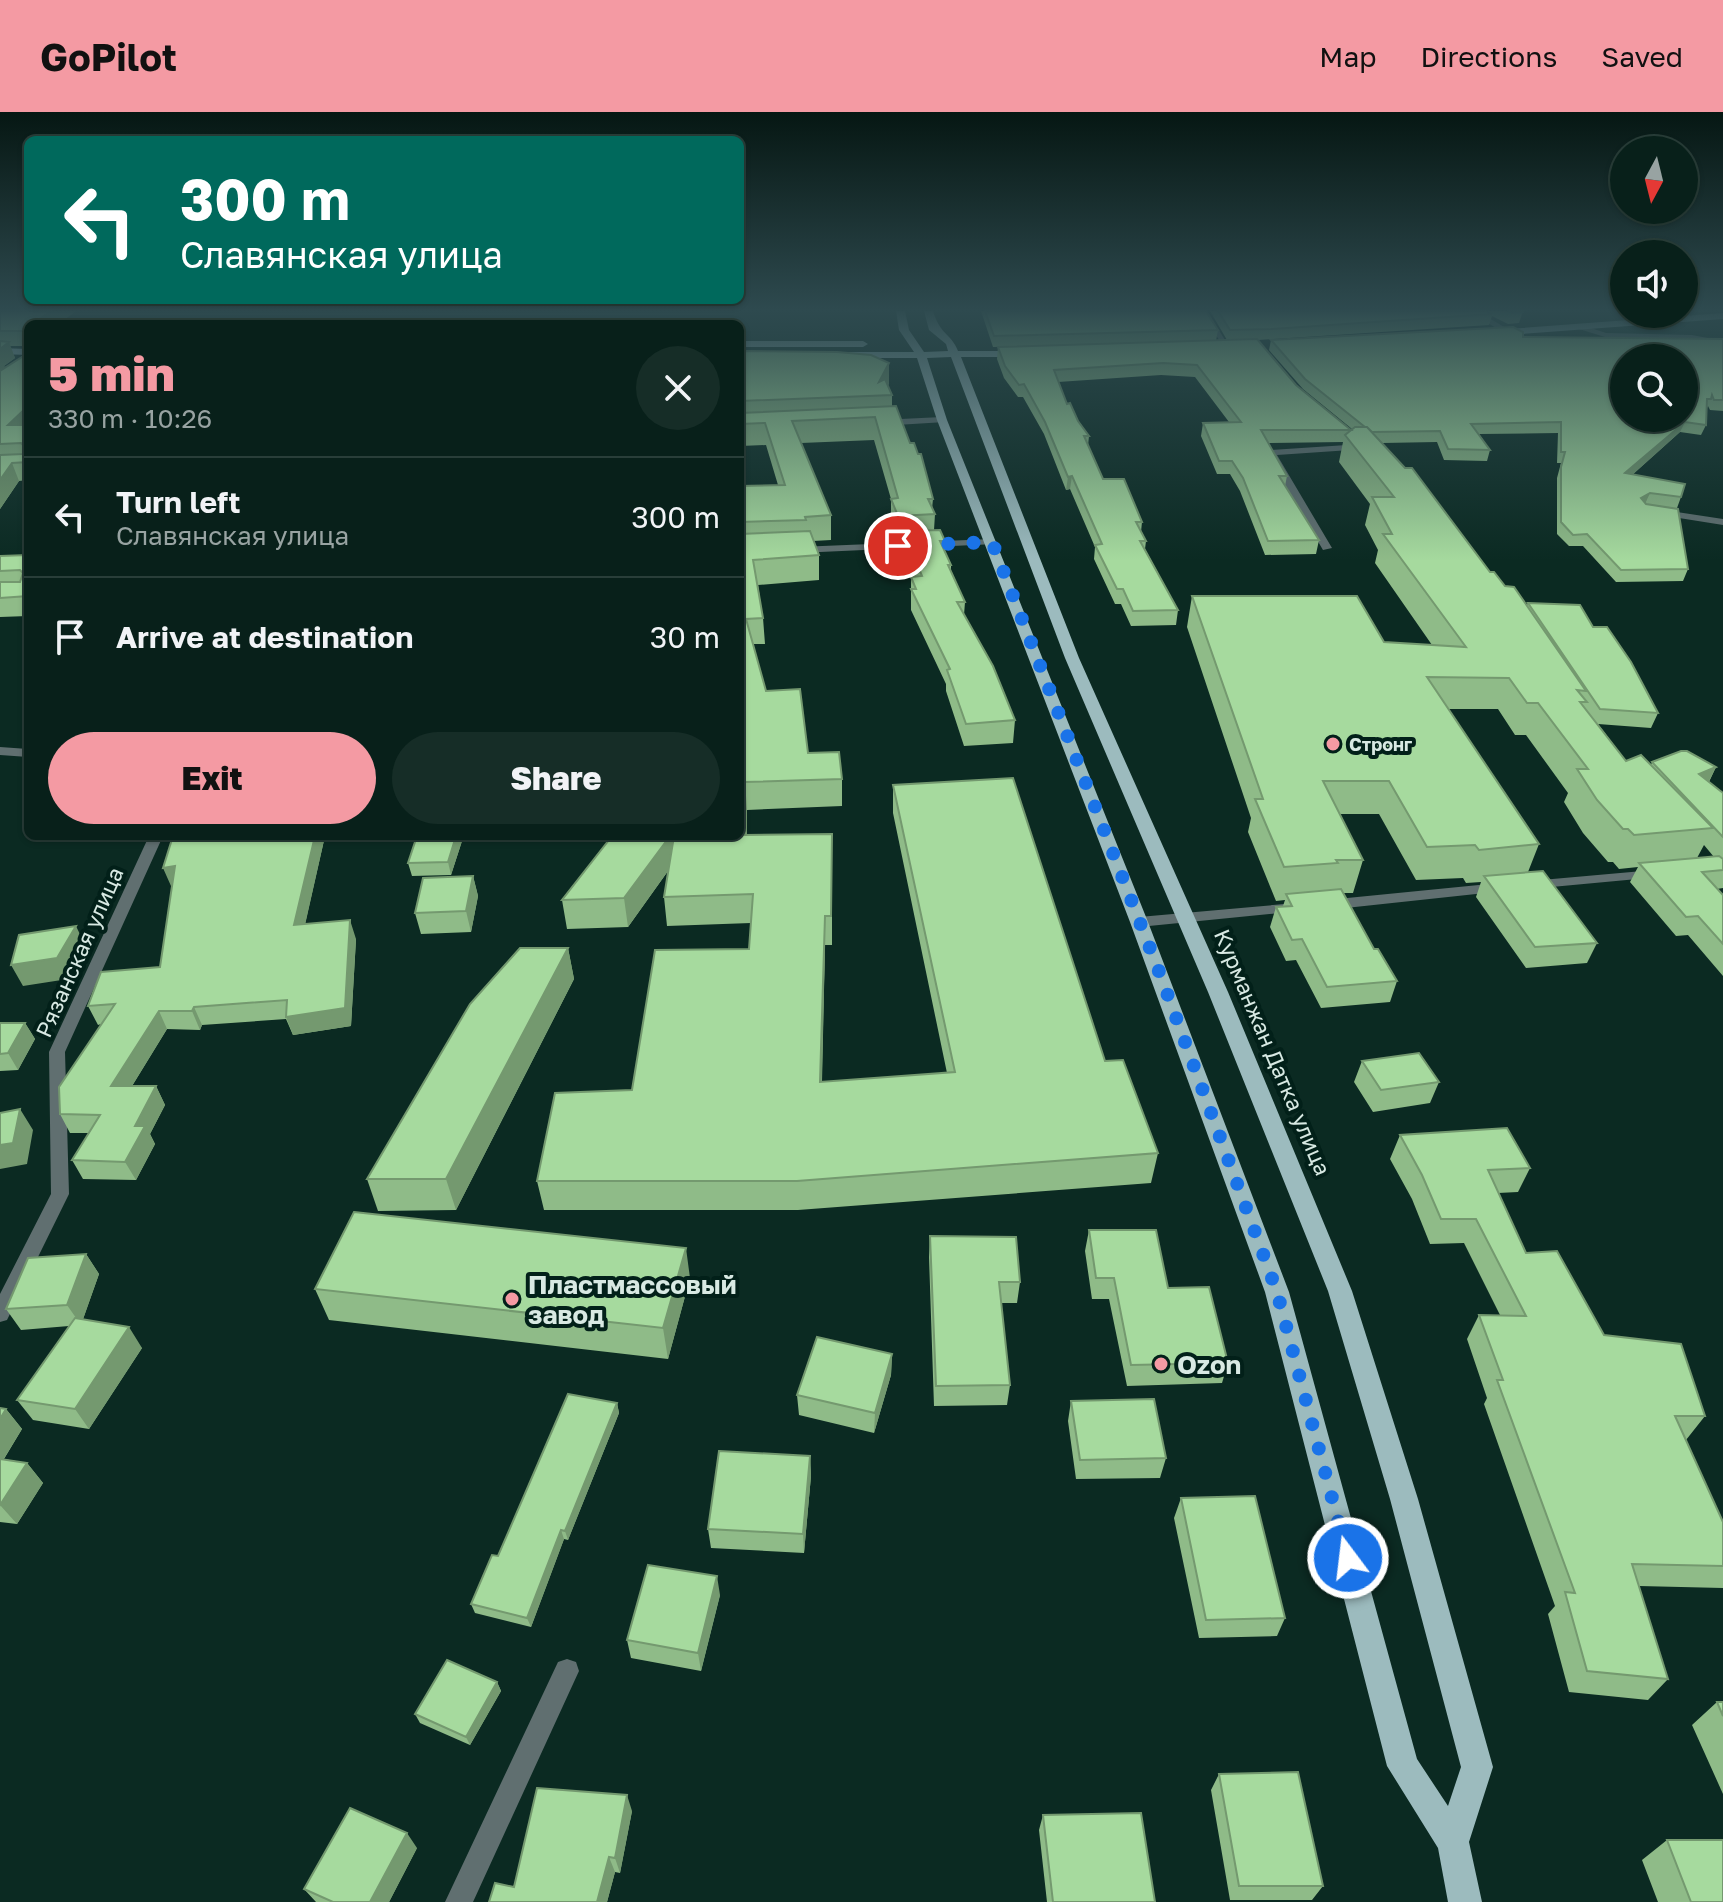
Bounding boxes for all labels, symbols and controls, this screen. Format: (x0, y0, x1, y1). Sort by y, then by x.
text: GoPilot (40, 34, 177, 79)
text: Map (1319, 40, 1376, 73)
text: Directions (1420, 40, 1557, 73)
text: Saved (1601, 40, 1683, 73)
north arrow (1610, 136, 1698, 224)
map controls (1610, 136, 1698, 432)
text: 300 m (180, 165, 350, 232)
icon: left (48, 168, 152, 272)
text: Славянская улица (180, 233, 503, 276)
button: sound (1610, 240, 1698, 328)
text: 5 min (48, 344, 175, 402)
button: search (1610, 344, 1698, 432)
button: close (636, 346, 720, 430)
text: 330 m · 10:26 (48, 403, 212, 434)
text: Turn left (116, 484, 241, 520)
icon: left (48, 495, 92, 539)
text: 300 m (631, 499, 720, 535)
pin (864, 512, 932, 580)
text: Славянская улица (116, 520, 349, 551)
icon: arrive (876, 524, 920, 568)
icon: arrive (48, 615, 92, 659)
text: Arrive at destination (116, 619, 413, 655)
text: 30 m (650, 619, 720, 655)
button: Exit (48, 732, 376, 824)
button: Share (392, 732, 720, 824)
place label: Стронг (1349, 733, 1412, 755)
marker: Стронг (1324, 735, 1342, 753)
street label: Рязанская улица (29, 863, 129, 1041)
street label: Курманжан Датка улица (1209, 925, 1337, 1179)
place label: Пластмассовый завод (528, 1269, 737, 1330)
marker: Пластмассовый завод (503, 1290, 521, 1308)
place label: Ozon (1177, 1349, 1241, 1380)
marker: Ozon (1152, 1355, 1170, 1373)
position arrow (1306, 1516, 1390, 1600)

